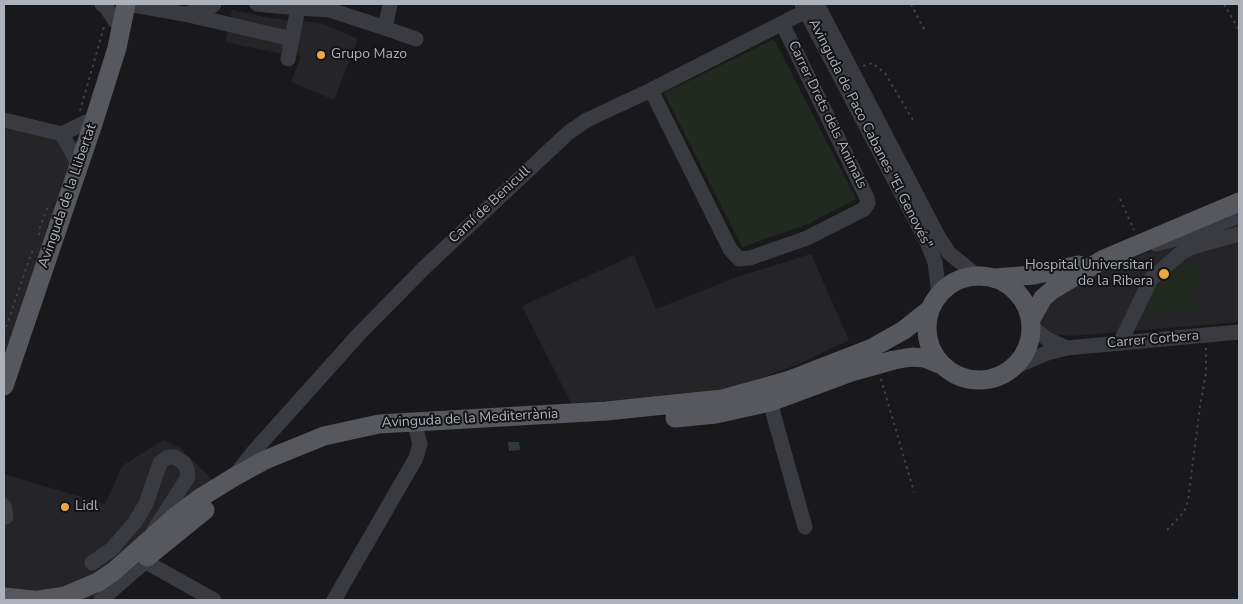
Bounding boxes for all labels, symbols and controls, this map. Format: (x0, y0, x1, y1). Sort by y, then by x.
street label: Avinguda de Paco Cabanes "El Genovés" (804, 16, 936, 252)
street label: Carrer Drets dels Animals (784, 38, 870, 192)
place label: Grupo Mazo (331, 47, 407, 63)
marker: Grupo Mazo (315, 49, 327, 61)
street label: Avinguda de la Llibertat (35, 122, 101, 270)
street label: Camí de Benicull (446, 163, 534, 247)
place label: Hospital Universitari de la Ribera (1025, 258, 1153, 290)
marker: Hospital Universitari de la Ribera (1157, 267, 1171, 281)
street label: Carrer Corbera (1106, 328, 1200, 352)
street label: Avinguda de la Mediterrània (381, 406, 559, 432)
place label: Lidl (75, 499, 98, 515)
marker: Lidl (59, 501, 71, 513)

